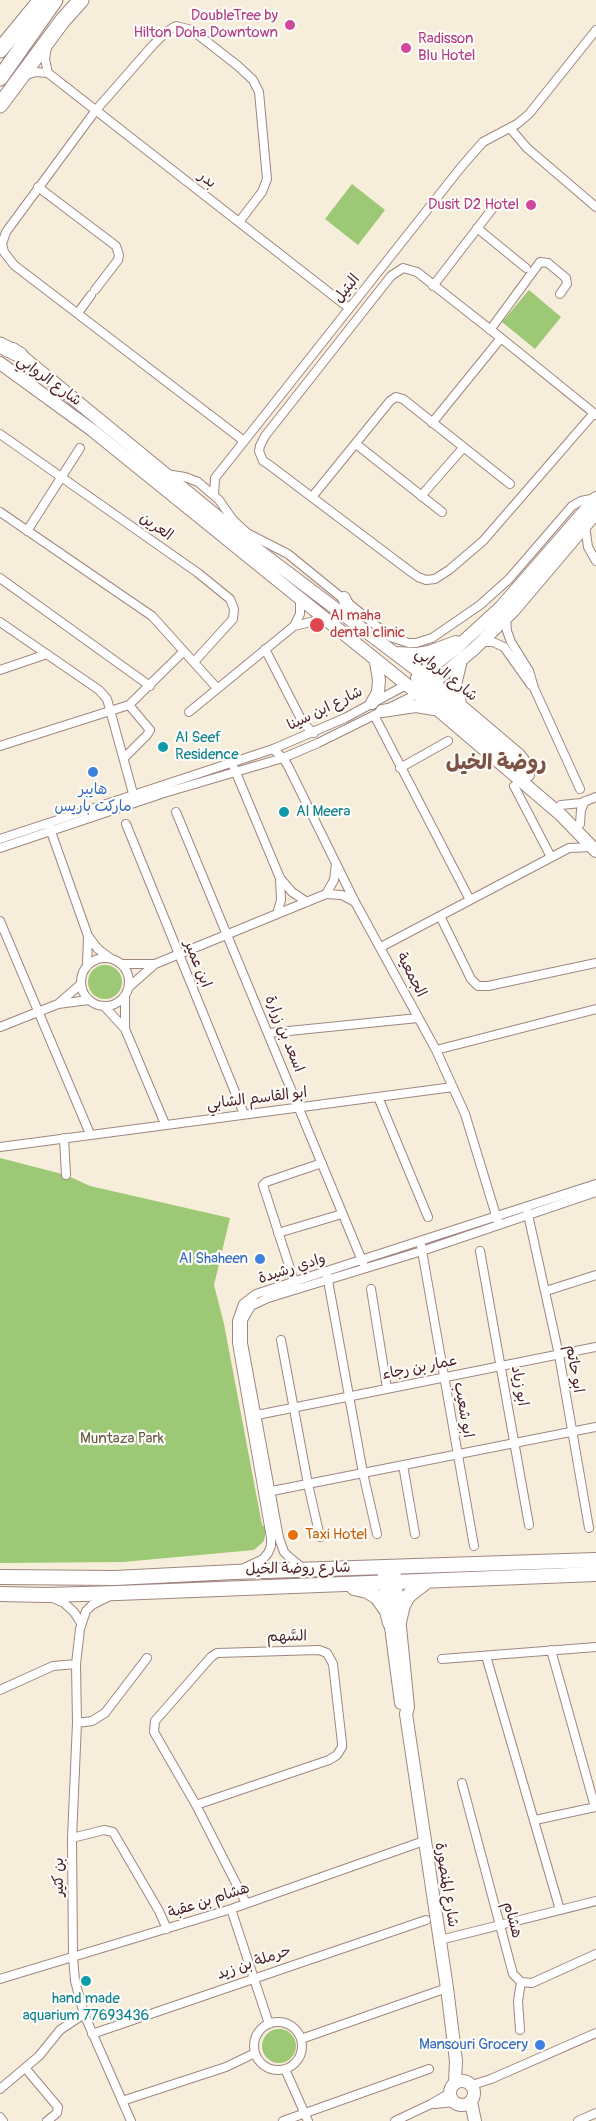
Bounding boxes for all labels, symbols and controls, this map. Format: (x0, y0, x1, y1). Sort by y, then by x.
place label: DoubleTree by Hilton Doha Downtown (134, 7, 278, 42)
marker: DoubleTree by Hilton Doha Downtown (283, 18, 297, 32)
place label: Radisson Blu Hotel (418, 30, 475, 65)
marker: Radisson Blu Hotel (399, 41, 413, 55)
street label: بدر (194, 167, 220, 193)
place label: Dusit D2 Hotel (428, 196, 519, 214)
marker: Dusit D2 Hotel (524, 198, 538, 212)
street label: البتيل (330, 271, 364, 307)
street label: شارع الروابي (13, 352, 85, 410)
street label: العرين (136, 509, 176, 545)
place label: Al maha dental clinic (330, 607, 405, 642)
marker: Al maha dental clinic (308, 616, 326, 634)
street label: شارع الروابي (411, 644, 481, 706)
street label: شارع ابن سينا (284, 683, 366, 735)
place label: Al Seef Residence (175, 729, 239, 764)
marker: Al Seef Residence (156, 740, 170, 754)
district label: روضة الخيل (446, 751, 546, 777)
marker: هايبر ماركت باريس (86, 765, 100, 779)
place label: هايبر ماركت باريس (54, 781, 132, 816)
place label: Al Meera (296, 803, 350, 821)
marker: Al Meera (277, 805, 291, 819)
street label: ابن عمير (179, 938, 215, 990)
street label: الجمعية (392, 950, 430, 1000)
street label: اسعد بن زرارة (260, 993, 308, 1075)
street label: ابو القاسم الشابي (206, 1084, 308, 1114)
place label: Al Shaheen (179, 1250, 248, 1268)
street label: وادي رشيدة (256, 1250, 328, 1288)
marker: Al Shaheen (253, 1252, 267, 1266)
street label: ابو حاتم (561, 1344, 587, 1394)
street label: عمار بن رجاء (381, 1352, 459, 1384)
street label: ابو زياد (507, 1365, 531, 1407)
street label: ابو شعيب (449, 1381, 477, 1439)
park label: Muntaza Park (80, 1430, 164, 1448)
place label: Taxi Hotel (305, 1526, 367, 1544)
marker: Taxi Hotel (286, 1528, 300, 1542)
street label: شارع روضة الخيل (245, 1559, 351, 1579)
street label: السَّهم (267, 1628, 307, 1646)
street label: شارع المنصورة (430, 1841, 462, 1929)
street label: بن كثير (50, 1857, 68, 1897)
street label: هشام بن عقبة (166, 1879, 252, 1923)
street label: هشام (499, 1900, 525, 1940)
street label: حرملة بن زيد (215, 1942, 293, 1984)
marker: hand made aquarium 77693436 (79, 1974, 93, 1988)
place label: hand made aquarium 77693436 (23, 1990, 149, 2025)
place label: Mansouri Grocery (419, 2036, 528, 2054)
marker: Mansouri Grocery (533, 2038, 547, 2052)

